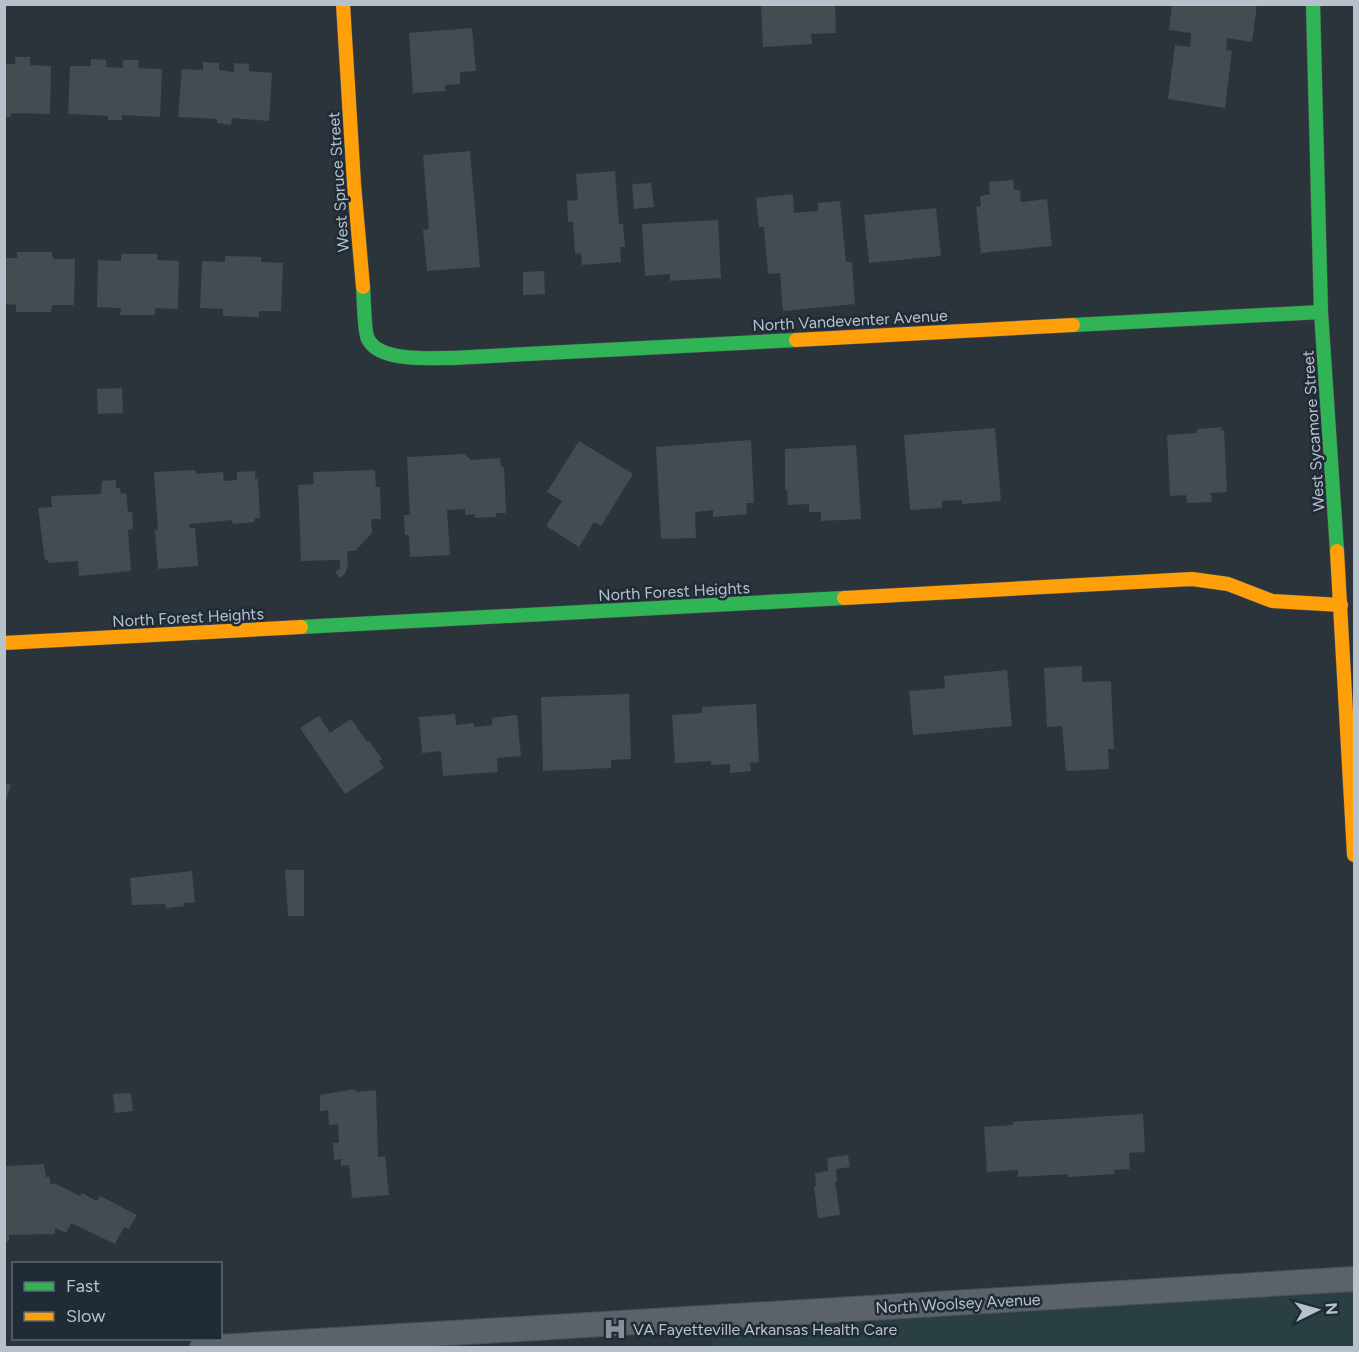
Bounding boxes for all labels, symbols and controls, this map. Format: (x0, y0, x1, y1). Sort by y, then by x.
street label: West Spruce Street (324, 111, 353, 253)
street label: North Vandeventer Avenue (752, 306, 948, 335)
street label: West Sycamore Street (1298, 350, 1329, 512)
street label: North Forest Heights (598, 578, 750, 605)
street label: North Forest Heights (112, 604, 264, 631)
legend (12, 1262, 222, 1340)
text: Fast (66, 1275, 100, 1297)
north arrow (1287, 1280, 1347, 1340)
street label: North Woolsey Avenue (875, 1290, 1041, 1317)
text: N (1321, 1302, 1341, 1316)
text: Slow (66, 1305, 105, 1327)
hospital icon: VA Fayetteville Arkansas Health Care (602, 1316, 628, 1342)
place label: VA Fayetteville Arkansas Health Care (633, 1320, 898, 1339)

